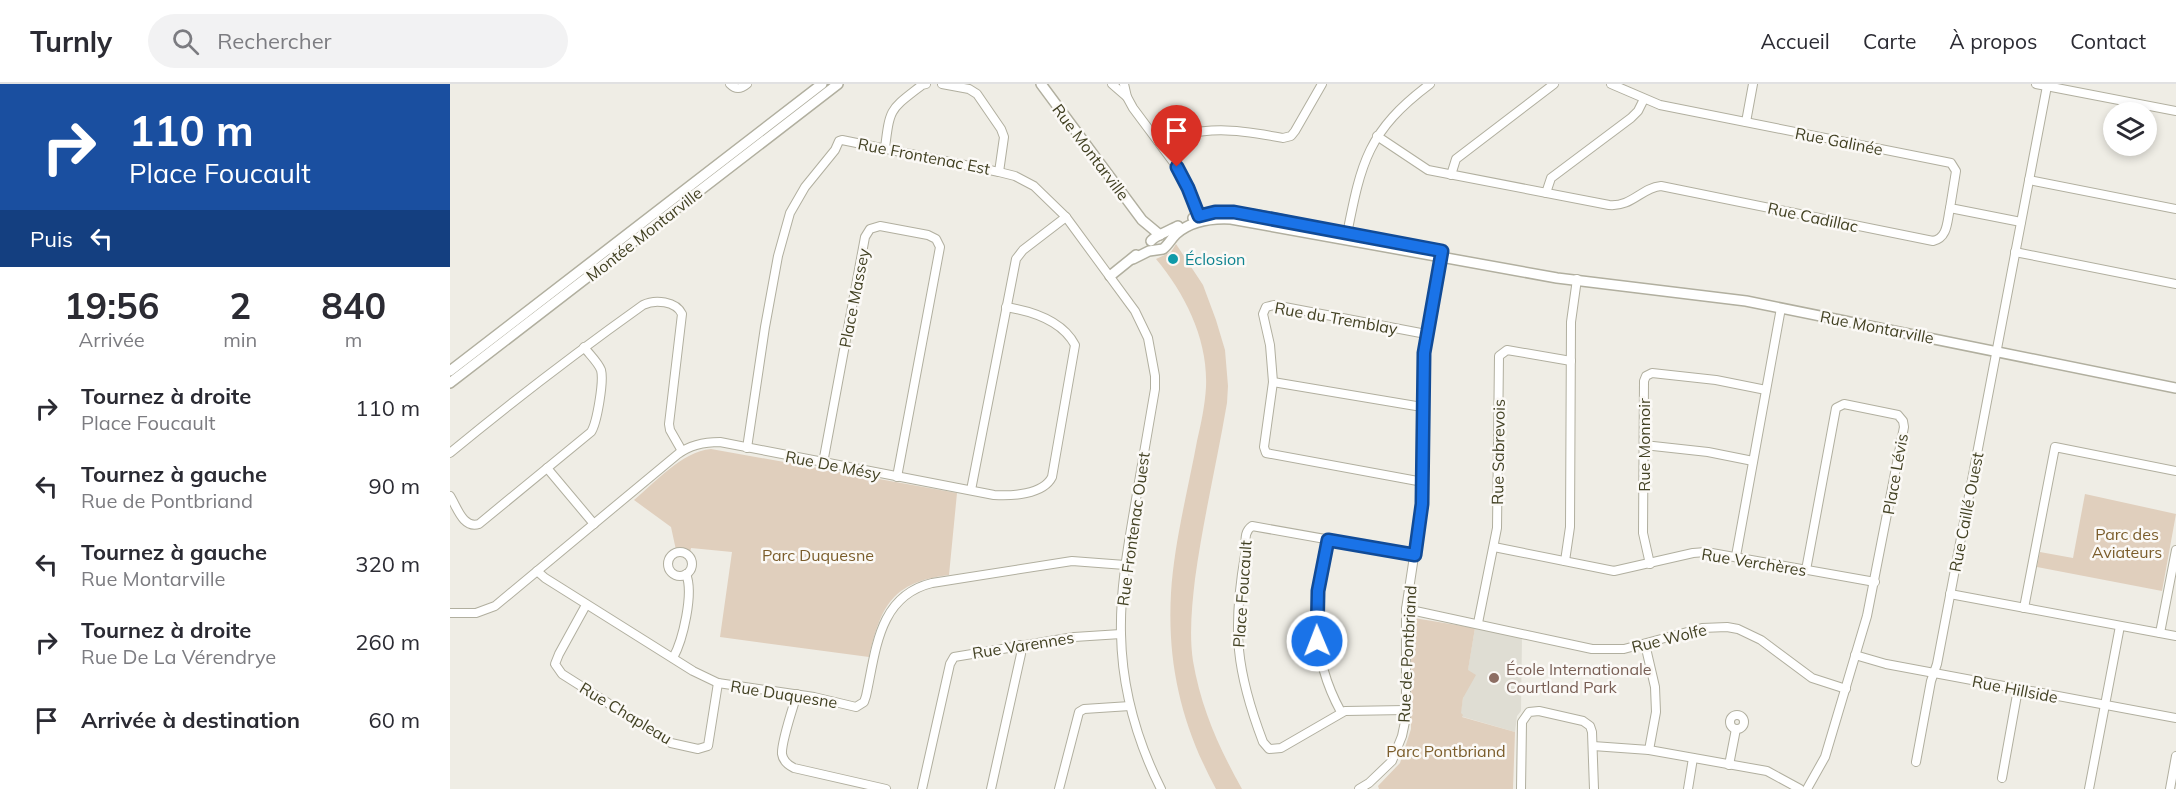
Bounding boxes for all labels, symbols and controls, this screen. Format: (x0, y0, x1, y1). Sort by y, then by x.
search box (148, 14, 568, 68)
text: Turnly (30, 24, 112, 59)
icon: search (169, 25, 202, 58)
text: Rechercher (217, 27, 332, 55)
text: Accueil (1760, 28, 1830, 54)
text: Carte (1863, 28, 1916, 54)
text: À propos (1949, 28, 2037, 54)
text: Contact (2070, 28, 2146, 54)
street label: Rue Montarville (1048, 100, 1134, 204)
map controls (2103, 102, 2157, 156)
button: layers (2103, 102, 2157, 156)
text: 110 m (129, 104, 254, 157)
pin (1151, 105, 1202, 167)
icon: right (30, 108, 108, 186)
icon: arrive (1160, 114, 1193, 147)
street label: Rue Galinée (1793, 123, 1885, 159)
street label: Rue Frontenac Est (856, 133, 992, 179)
text: Place Foucault (129, 156, 311, 190)
street label: Montée Montarville (582, 182, 706, 286)
street label: Rue Cadillac (1766, 198, 1860, 236)
icon: left (85, 222, 118, 255)
text: Puis (30, 225, 73, 253)
street label: Place Massey (835, 246, 874, 349)
place label: Éclosion (1185, 249, 1245, 269)
marker: Éclosion (1166, 252, 1180, 266)
text: 19:56 (64, 283, 159, 328)
text: 2 (229, 283, 251, 328)
text: 840 (321, 283, 386, 328)
street label: Rue du Tremblay (1273, 297, 1400, 339)
street label: Rue Montarville (1818, 306, 1936, 348)
text: Arrivée (79, 327, 145, 352)
text: min (223, 327, 257, 352)
text: m (345, 327, 362, 352)
text: Tournez à droite (81, 382, 251, 410)
icon: right (30, 392, 63, 425)
text: 110 m (355, 394, 420, 422)
street label: Rue Monnoir (1634, 398, 1654, 492)
street label: Rue Sabrevois (1487, 399, 1509, 505)
text: Place Foucault (81, 410, 216, 435)
street label: Place Lévis (1878, 432, 1912, 516)
street label: Rue De Mésy (784, 446, 883, 484)
street label: Rue Frontenac Ouest (1112, 450, 1154, 607)
street label: Rue Caillé Ouest (1945, 450, 1987, 574)
text: Tournez à gauche (81, 460, 267, 488)
icon: left (30, 470, 63, 503)
text: 90 m (369, 472, 420, 500)
text: Rue de Pontbriand (81, 488, 253, 513)
park label: Parc des Aviateurs (2092, 524, 2162, 562)
text: Tournez à gauche (81, 538, 267, 566)
street label: Place Foucault (1228, 539, 1256, 648)
street label: Rue Verchères (1700, 544, 1808, 580)
park label: Parc Duquesne (762, 545, 874, 565)
icon: left (30, 548, 63, 581)
text: 320 m (355, 550, 420, 578)
text: Rue Montarville (81, 566, 225, 591)
street label: Rue de Pontbriand (1393, 585, 1421, 723)
position arrow (1285, 609, 1349, 673)
text: Tournez à droite (81, 616, 251, 644)
street label: Rue Wolfe (1629, 619, 1709, 657)
icon: right (30, 626, 63, 659)
street label: Rue Varennes (971, 627, 1075, 663)
text: 260 m (355, 628, 420, 656)
text: Rue De La Vérendrye (81, 644, 276, 669)
place label: École Internationale Courtland Park (1506, 659, 1652, 697)
marker: École Internationale Courtland Park (1487, 671, 1501, 685)
street label: Rue Hillside (1970, 671, 2060, 707)
street label: Rue Duquesne (729, 676, 839, 712)
street label: Rue Chapleau (576, 678, 676, 748)
icon: arrive (30, 704, 63, 737)
text: Arrivée à destination (81, 706, 300, 734)
text: 60 m (369, 706, 420, 734)
park label: Parc Pontbriand (1386, 741, 1506, 761)

